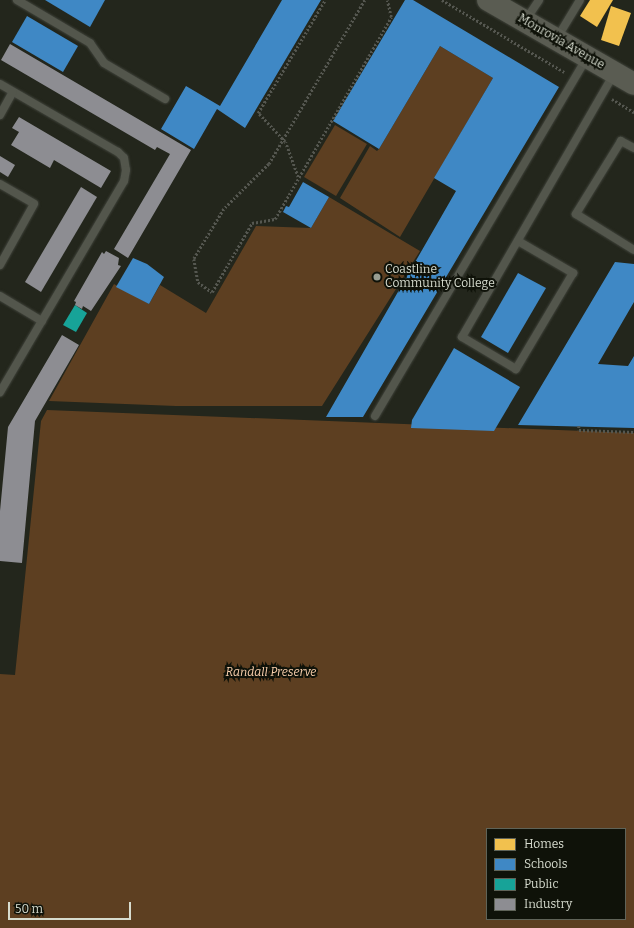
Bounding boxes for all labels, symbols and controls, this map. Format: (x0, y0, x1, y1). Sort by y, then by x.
street label: Monrovia Avenue (515, 11, 607, 73)
place label: Coastline Community College (385, 263, 495, 291)
marker: Coastline Community College (372, 272, 382, 282)
park label: Randall Preserve (226, 666, 316, 680)
legend (486, 828, 626, 920)
text: Homes (524, 837, 564, 851)
text: Schools (524, 857, 567, 871)
text: Public (524, 877, 559, 891)
scale bar (10, 894, 133, 920)
text: Industry (524, 897, 572, 911)
text: 50 m (15, 902, 43, 916)

